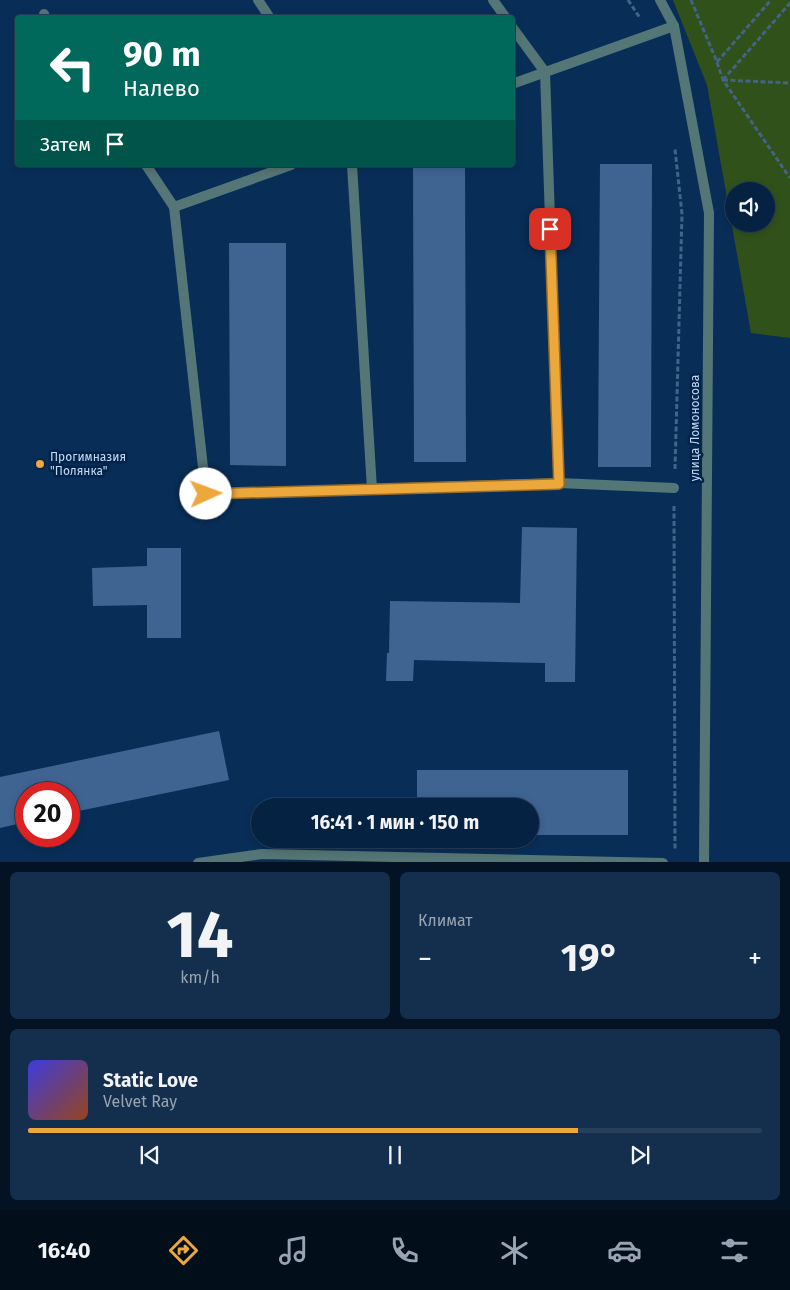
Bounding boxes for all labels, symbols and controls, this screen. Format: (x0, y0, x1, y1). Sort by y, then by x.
text: 90 m (123, 33, 201, 75)
icon: left (40, 35, 105, 100)
text: Налево (123, 75, 200, 102)
icon: arrive (101, 130, 129, 158)
text: Затем (40, 133, 91, 156)
map controls (725, 182, 775, 232)
button: sound (725, 182, 775, 232)
pin (529, 208, 571, 250)
icon: arrive (536, 215, 564, 243)
street label: улица Ломоносова (688, 375, 702, 481)
place label: Прогимназия "Полянка" (50, 450, 126, 478)
marker: Прогимназия "Полянка" (34, 458, 46, 470)
position arrow (179, 467, 231, 519)
speed limit sign: 20 (15, 782, 80, 847)
text: 16:41 · 1 мин · 150 m (311, 811, 479, 834)
text: 14 (167, 896, 233, 974)
text: Климат (418, 911, 473, 930)
text: 19° (561, 935, 619, 981)
text: − (418, 942, 432, 975)
text: + (748, 942, 762, 975)
text: km/h (180, 968, 220, 987)
text: Static Love (103, 1069, 198, 1092)
text: Velvet Ray (103, 1092, 177, 1111)
icon: previous (136, 1141, 164, 1169)
icon: pause (381, 1141, 409, 1169)
icon: next (626, 1141, 654, 1169)
icon: directions (166, 1233, 201, 1268)
icon: music (276, 1233, 311, 1268)
icon: phone (387, 1233, 422, 1268)
icon: climate (497, 1233, 532, 1268)
icon: car (607, 1233, 642, 1268)
icon: filters (717, 1233, 752, 1268)
text: 16:40 (38, 1237, 91, 1264)

